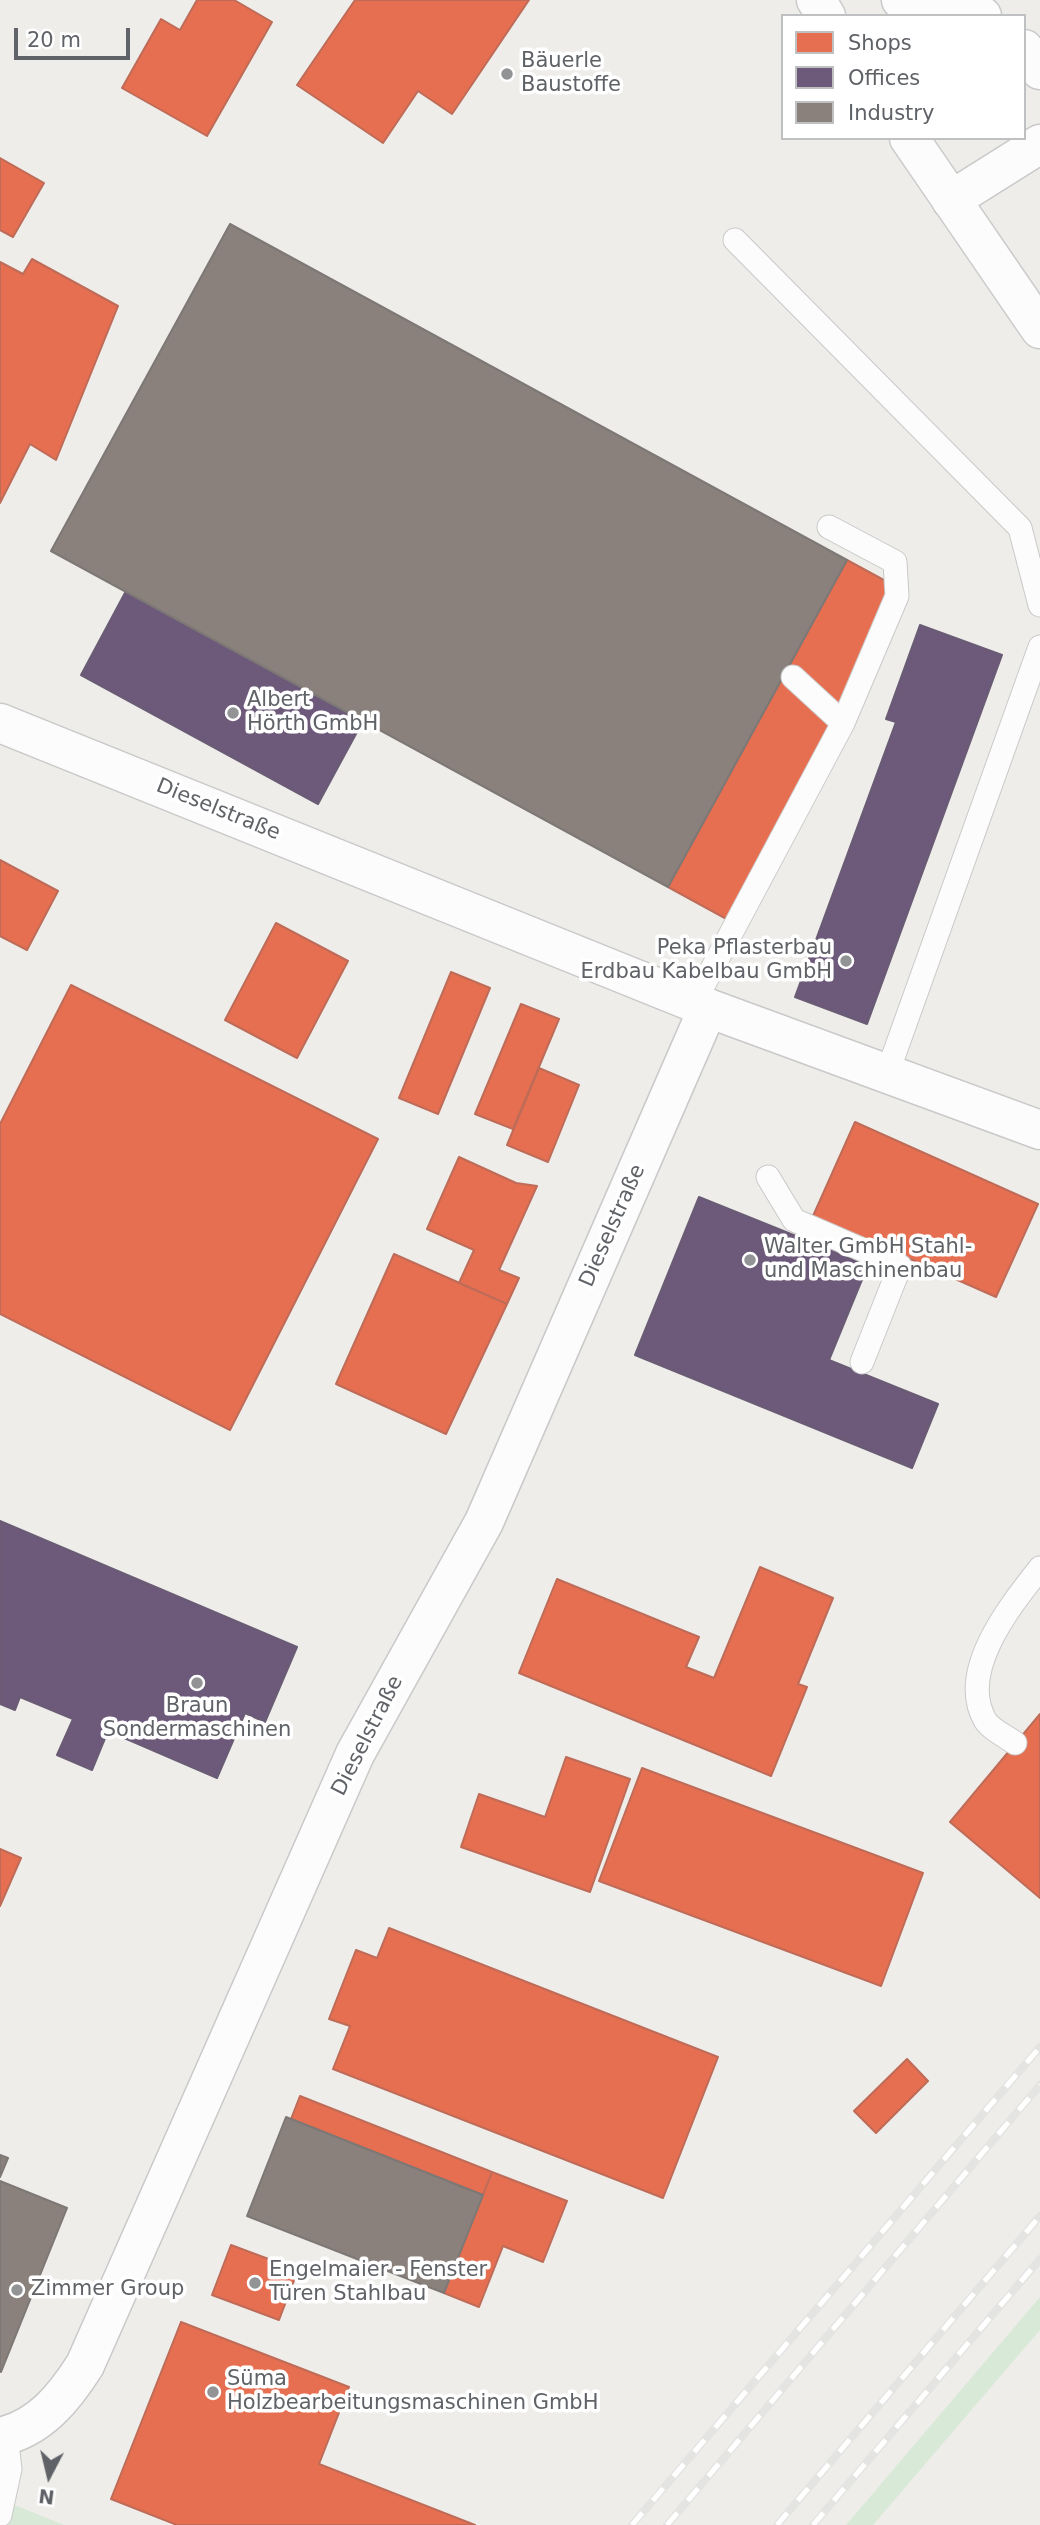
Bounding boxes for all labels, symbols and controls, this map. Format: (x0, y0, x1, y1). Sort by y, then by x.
scale bar (18, 14, 133, 58)
legend (781, 14, 1026, 140)
text: 20 m (27, 28, 81, 52)
text: Shops (848, 31, 912, 55)
place label: Bäuerle Baustoffe (521, 49, 621, 99)
marker: Bäuerle Baustoffe (499, 66, 515, 82)
text: Offices (848, 66, 920, 90)
text: Industry (848, 101, 934, 125)
place label: Albert Hörth GmbH (247, 688, 378, 738)
marker: Albert Hörth GmbH (225, 705, 241, 721)
street label: Dieselstraße (152, 774, 284, 846)
place label: Peka Pflasterbau Erdbau Kabelbau GmbH (581, 936, 832, 986)
marker: Peka Pflasterbau Erdbau Kabelbau GmbH (838, 953, 854, 969)
street label: Dieselstraße (575, 1161, 651, 1291)
place label: Walter GmbH Stahl- und Maschinenbau (764, 1235, 972, 1285)
marker: Walter GmbH Stahl- und Maschinenbau (742, 1252, 758, 1268)
street label: Dieselstraße (327, 1672, 409, 1800)
marker: Braun Sondermaschinen (189, 1675, 205, 1691)
place label: Braun Sondermaschinen (103, 1694, 291, 1744)
place label: Engelmaier - Fenster Türen Stahlbau (269, 2258, 487, 2308)
marker: Engelmaier - Fenster Türen Stahlbau (247, 2275, 263, 2291)
place label: Zimmer Group (31, 2277, 184, 2303)
marker: Zimmer Group (9, 2282, 25, 2298)
place label: Süma Holzbearbeitungsmaschinen GmbH (227, 2367, 598, 2417)
marker: Süma Holzbearbeitungsmaschinen GmbH (205, 2384, 221, 2400)
north arrow (14, 2441, 84, 2511)
text: N (37, 2485, 56, 2509)

